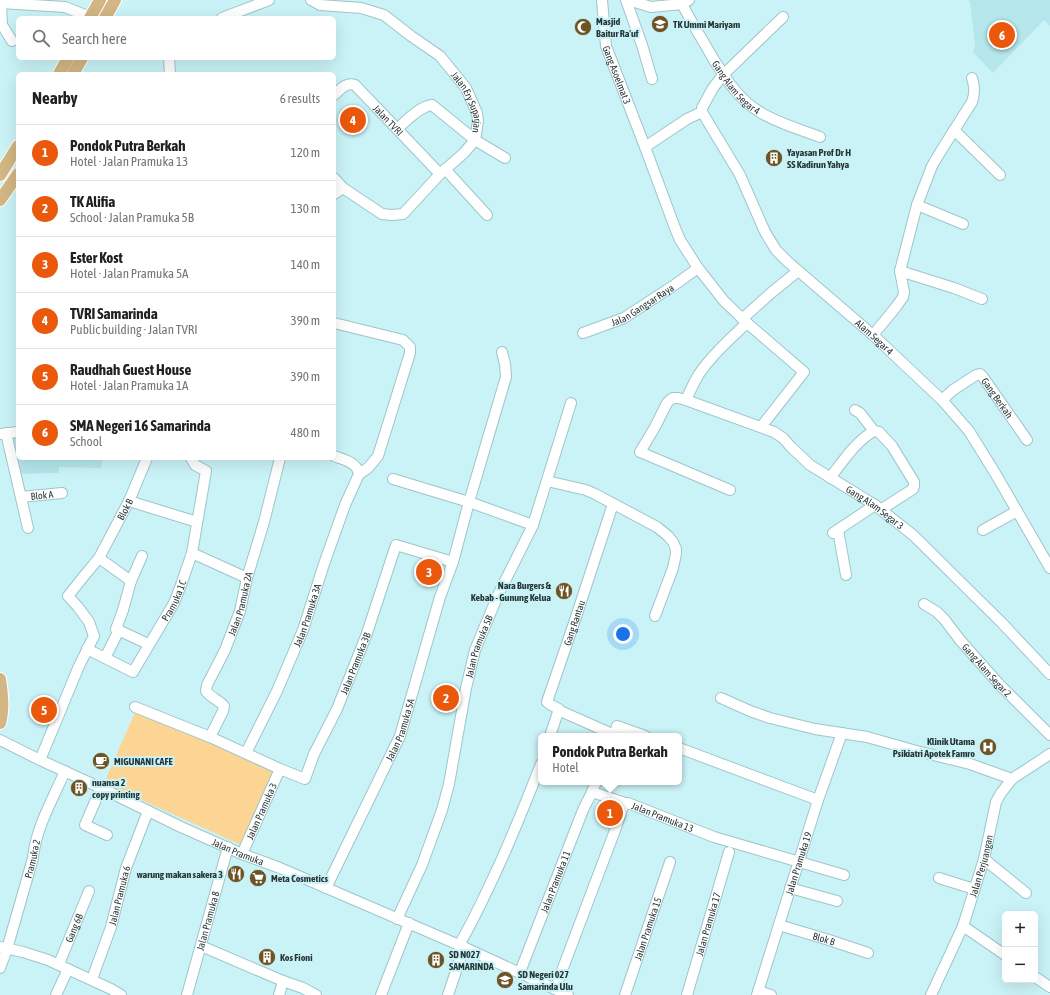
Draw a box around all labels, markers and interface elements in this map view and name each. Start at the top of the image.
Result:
school or university icon: TK Ummi Mariyam [650,14,670,34]
search box [16,16,336,60]
place label: Masjid Baitur Ra'uf [596,16,639,39]
mosque icon: Masjid Baitur Ra'uf [573,17,593,37]
place label: TK Ummi Mariyam [673,19,740,30]
pin: 6 [989,20,1015,50]
icon: search [30,27,52,49]
text: Search here [62,30,127,47]
street label: Gang Asoelmat 3 [601,44,633,106]
street label: Gang Alam Segar 4 [710,58,763,116]
street label: Jalan Ery Suparjan [449,69,484,134]
text: Nearby [32,88,78,108]
text: 6 results [280,91,320,106]
street label: Jalan TVRI [371,102,406,138]
pin: 4 [340,105,366,135]
text: Pondok Putra Berkah [70,137,186,154]
text: 1 [42,145,48,160]
text: 120 m [291,145,320,160]
place label: Yayasan Prof Dr H SS Kadirun Yahya [786,147,851,170]
building icon: Yayasan Prof Dr H SS Kadirun Yahya [764,148,784,168]
text: Hotel · Jalan Pramuka 13 [70,154,188,169]
text: TK Alifia [70,193,115,210]
text: 2 [42,201,48,216]
text: 130 m [291,201,320,216]
text: School · Jalan Pramuka 5B [70,210,194,225]
text: Ester Kost [70,249,123,266]
text: 3 [42,257,48,272]
text: 140 m [291,257,320,272]
text: Hotel · Jalan Pramuka 5A [70,266,188,281]
street label: Jalan Gangsar Raya [610,281,676,328]
text: TVRI Samarinda [70,305,158,322]
text: 4 [42,313,48,328]
text: 390 m [291,313,320,328]
street label: Alam Segar 4 [853,317,896,357]
text: Public building · Jalan TVRI [70,322,198,337]
text: Raudhah Guest House [70,361,191,378]
text: 5 [42,369,48,384]
text: 390 m [291,369,320,384]
street label: Gang Berkah [980,375,1015,420]
text: Hotel · Jalan Pramuka 1A [70,378,188,393]
text: SMA Negeri 16 Samarinda [70,417,211,434]
text: 6 [42,425,48,440]
text: 480 m [291,425,320,440]
text: School [70,434,102,449]
street label: Gang Alam Segar 3 [844,483,906,531]
street label: Blok A [30,488,54,502]
street label: Blok B [115,496,135,522]
pin: 3 [416,557,442,587]
street label: Jalan Pramuka 2A [226,570,254,637]
street label: Pramuka 1C [159,578,188,623]
place label: Nara Burgers & Kebab - Gunung Kelua [471,580,552,603]
restaurant icon: Nara Burgers & Kebab - Gunung Kelua [554,581,574,601]
street label: Jalan Pramuka 3A [291,582,323,648]
street label: Gang Rantau [561,599,587,647]
street label: Jalan Pramuka 5B [463,613,495,679]
your location [613,624,633,644]
street label: Jalan Pramuka 3B [338,631,372,696]
street label: Gang Alam Segar 2 [960,641,1014,699]
pin: 2 [433,683,459,713]
pin: 5 [31,695,57,725]
street label: Jalan Pramuka 5A [383,697,416,763]
popup [538,733,682,785]
place label: Klinik Utama Psikiatri Apotek Famro [893,736,975,759]
hospital icon: Klinik Utama Psikiatri Apotek Famro [978,737,998,757]
text: Pondok Putra Berkah [552,743,668,760]
cafe icon: MIGUNANI CAFE [91,751,111,771]
place label: MIGUNANI CAFE [114,756,173,767]
text: Hotel [552,760,579,775]
place label: nuansa 2 copy printing [92,777,140,800]
building icon: nuansa 2 copy printing [69,778,89,798]
street label: Jalan Pramuka 3 [244,781,279,841]
pin: 1 [597,798,623,828]
street label: Jalan Pramuka 13 [630,800,696,834]
street label: Jalan Pramuka 19 [783,830,813,896]
street label: Jalan Perjuangan [967,834,995,898]
street label: Jalan Pramuka [211,836,266,867]
street label: Pramuka 2 [22,838,42,879]
street label: Jalan Pramuka 11 [538,849,572,914]
street label: Jalan Pramuka 6 [106,864,132,926]
restaurant icon: warung makan sakera 3 [226,864,246,884]
supermarket icon: Meta Cosmetics [248,868,268,888]
place label: warung makan sakera 3 [137,869,223,880]
place label: Meta Cosmetics [271,873,328,884]
street label: Jalan Pramuka 8 [194,890,221,952]
street label: Jalan Pramuka 17 [693,891,722,957]
street label: Jalan Pramuka 15 [632,896,663,962]
map controls [1002,911,1038,983]
button: + [1002,911,1038,947]
street label: Gang 6B [63,912,85,944]
street label: Blok B [812,930,837,947]
building icon: Kos Fioni [257,947,277,967]
button: − [1002,947,1038,983]
place label: SD N027 SAMARINDA [449,949,494,972]
building icon: SD N027 SAMARINDA [426,950,446,970]
place label: Kos Fioni [280,952,312,963]
place label: SD Negeri 027 Samarinda Ulu [518,969,573,992]
school or university icon: SD Negeri 027 Samarinda Ulu [495,970,515,990]

